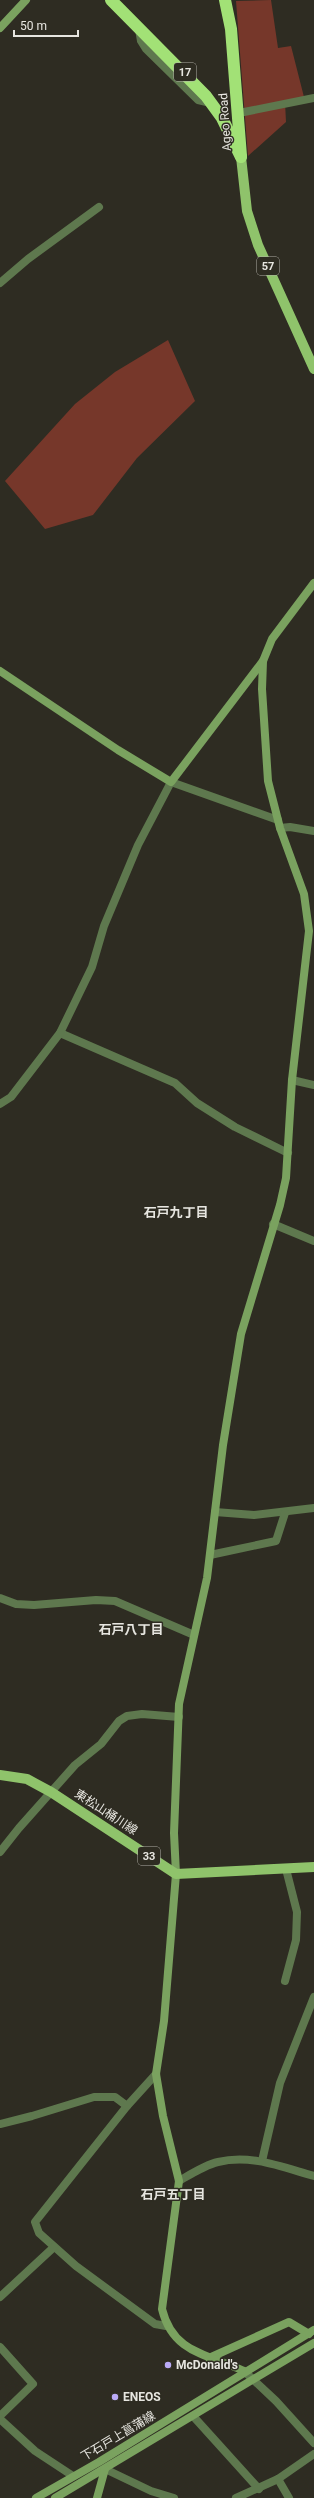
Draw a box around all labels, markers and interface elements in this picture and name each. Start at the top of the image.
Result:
scale bar [14,12,78,38]
text: 50 m [20,19,47,33]
road number: 17 [174,63,196,81]
street label: Ageo Road [216,92,234,152]
road number: 57 [257,257,279,275]
district label: 石戸九丁目 [143,1205,209,1220]
district label: 石戸八丁目 [98,1622,164,1637]
street label: 東松山桶川線 [72,1787,140,1837]
road number: 33 [138,1847,160,1865]
district label: 石戸五丁目 [140,2187,206,2202]
place label: McDonald's [176,2358,238,2372]
marker: McDonald's [163,2360,173,2370]
place label: ENEOS [123,2390,161,2404]
marker: ENEOS [110,2392,120,2402]
street label: 下石戸上菖蒲線 [78,2408,158,2464]

